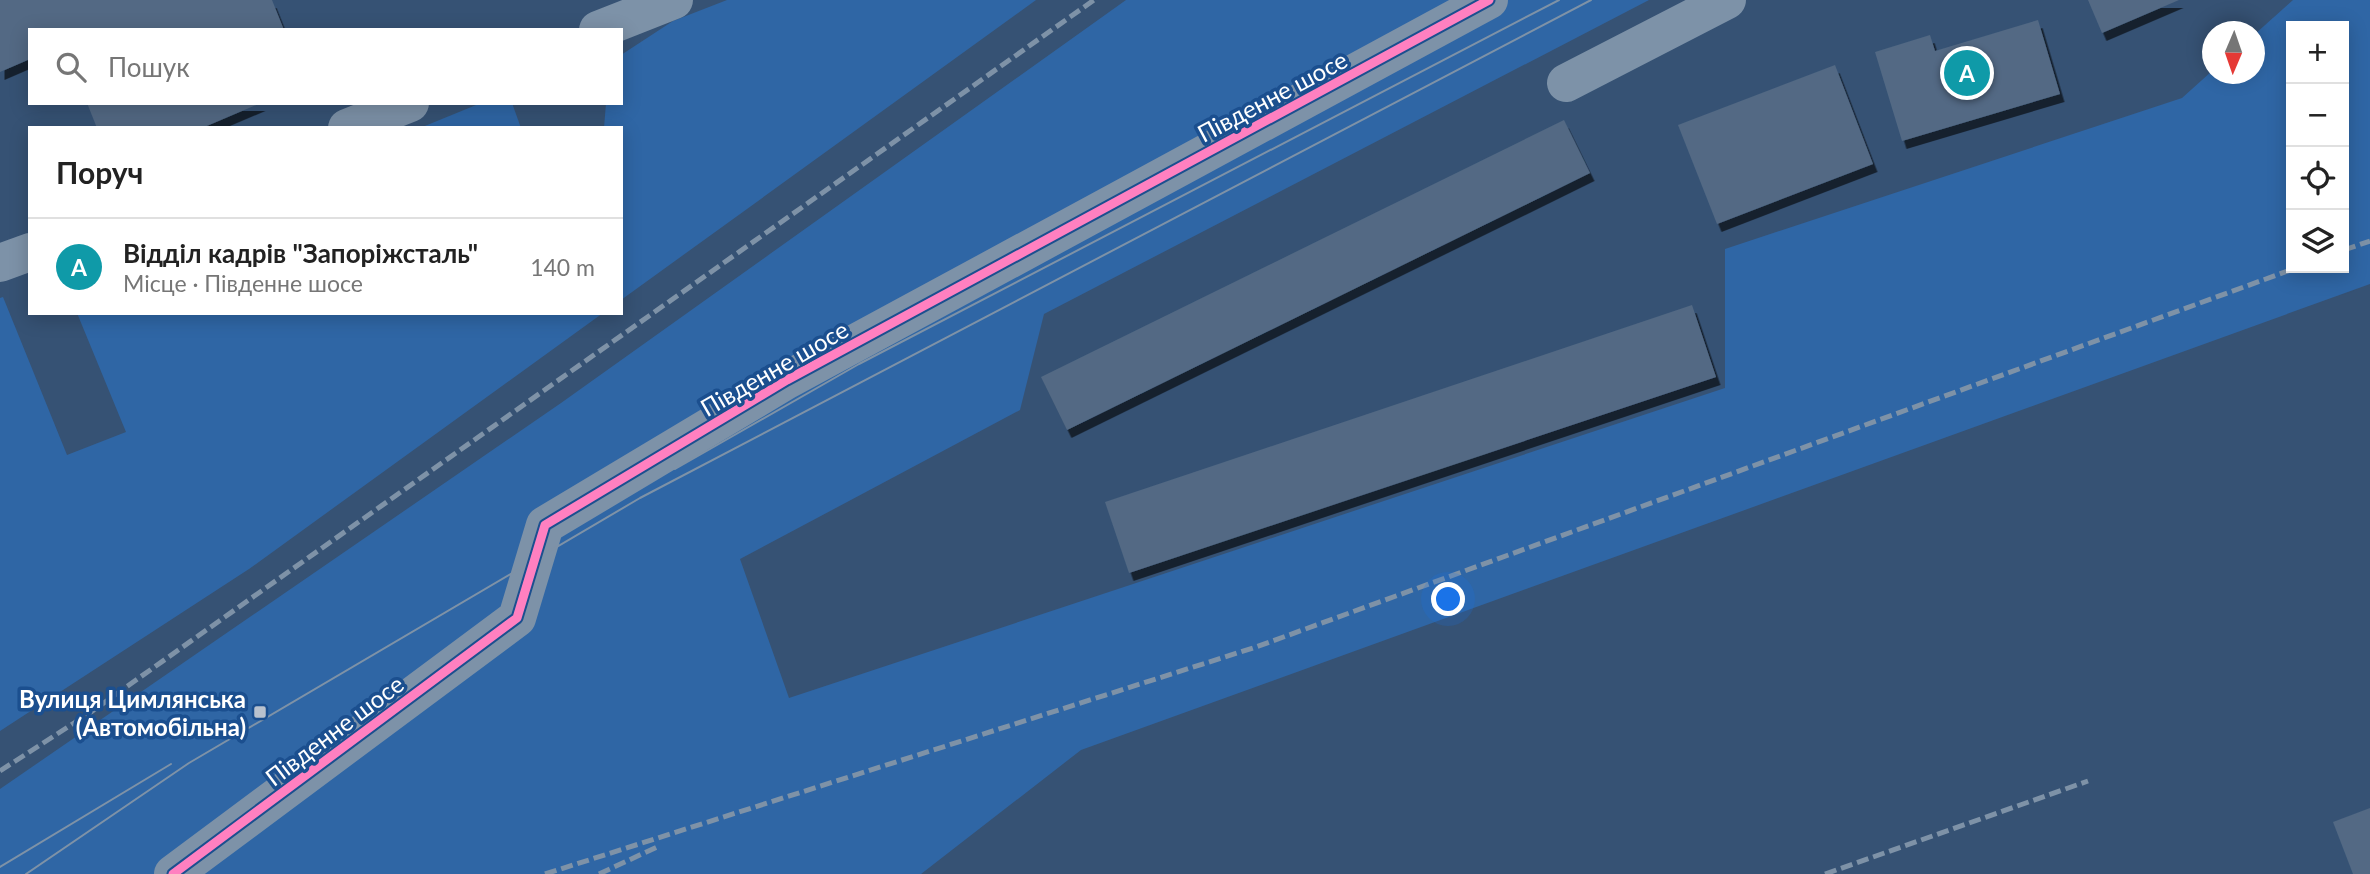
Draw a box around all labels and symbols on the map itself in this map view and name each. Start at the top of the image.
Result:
north arrow [2202,21,2265,84]
street label: Південне шосе [1192,44,1352,148]
pin: A [1944,47,1990,99]
street label: Південне шосе [695,314,853,422]
your location [1431,582,1465,616]
street label: Південне шосе [259,669,409,791]
place label: Вулиця Цимлянська (Автомобільна) [19,684,246,741]
marker: Вулиця Цимлянська (Автомобільна) [252,704,268,720]

